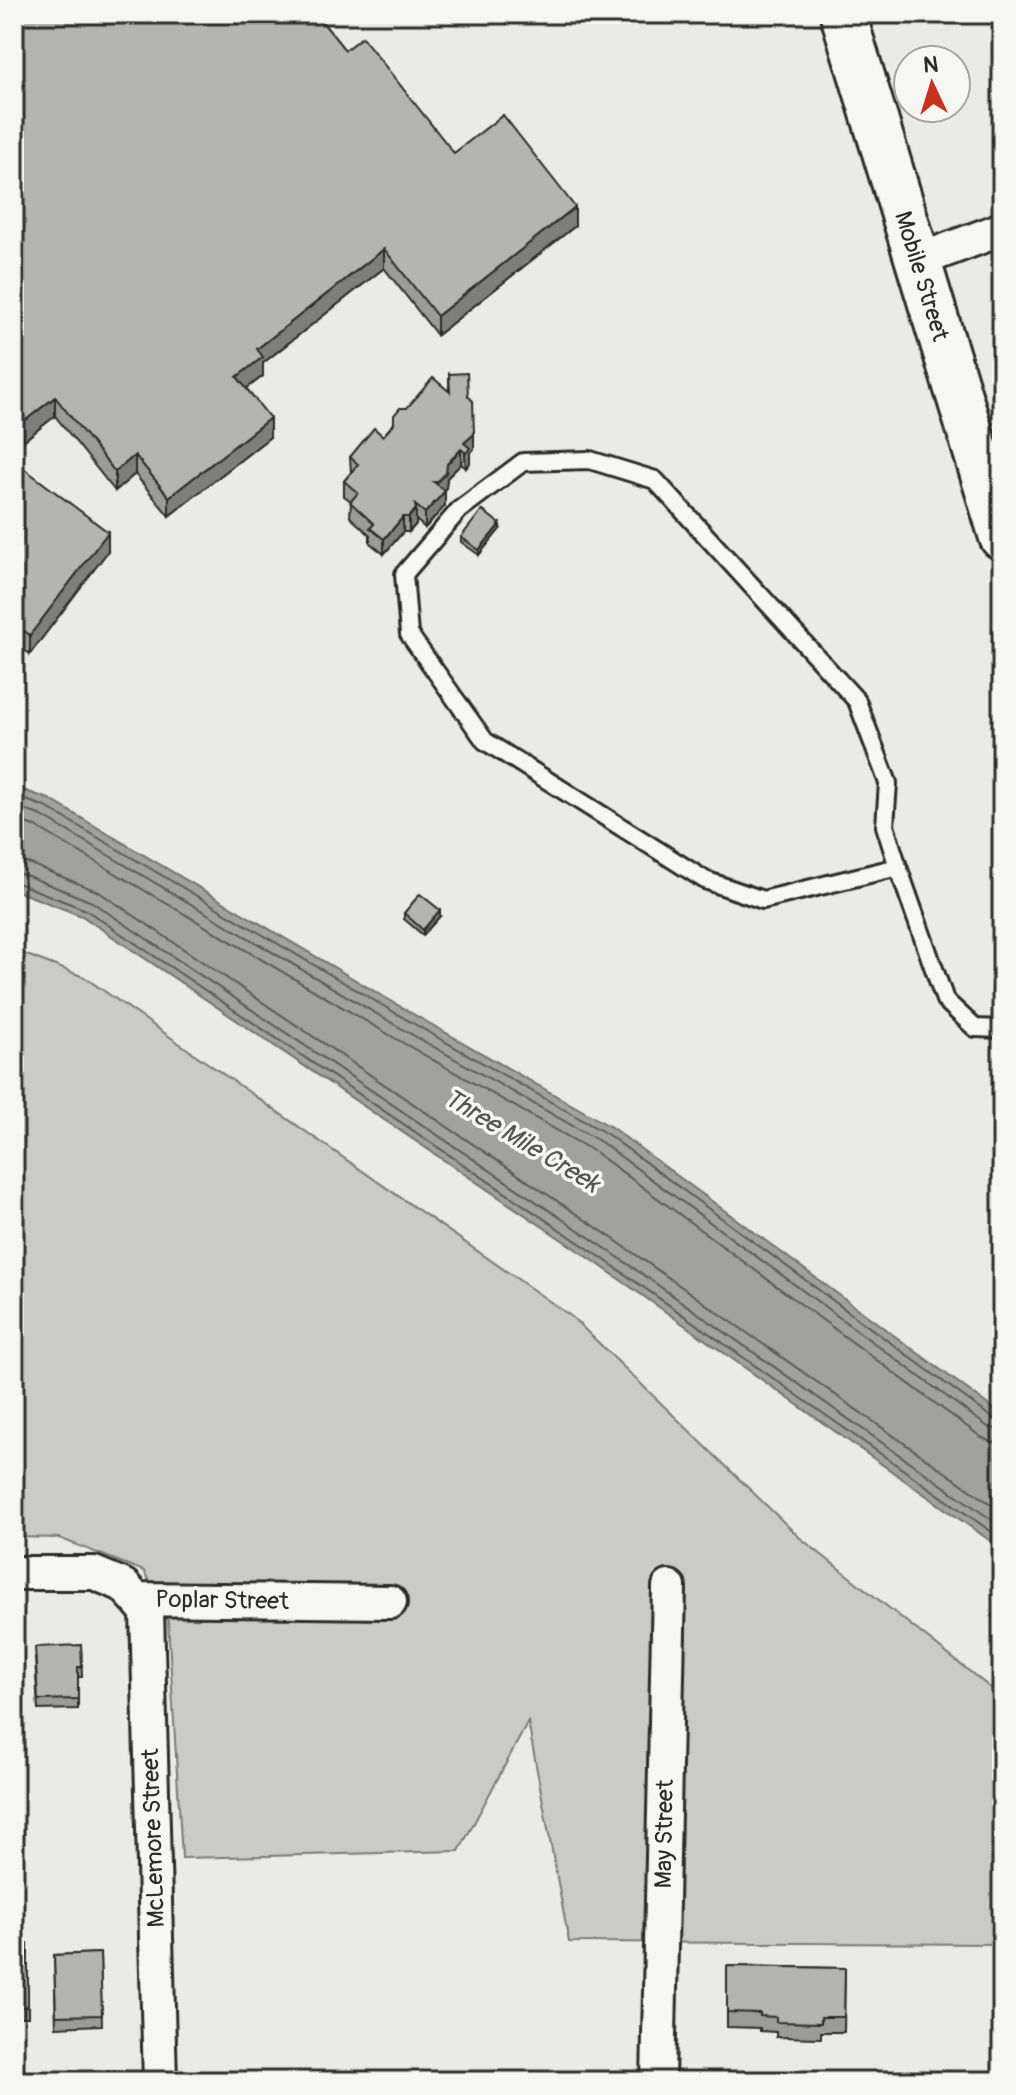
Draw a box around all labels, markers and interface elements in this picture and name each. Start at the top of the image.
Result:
north arrow [892,44,972,124]
text: N [922,51,939,80]
street label: Mobile Street [888,208,955,345]
water label: Three Mile Creek [438,1082,607,1201]
street label: Poplar Street [155,1585,289,1616]
street label: McLemore Street [136,1748,171,1928]
street label: May Street [649,1779,680,1889]

